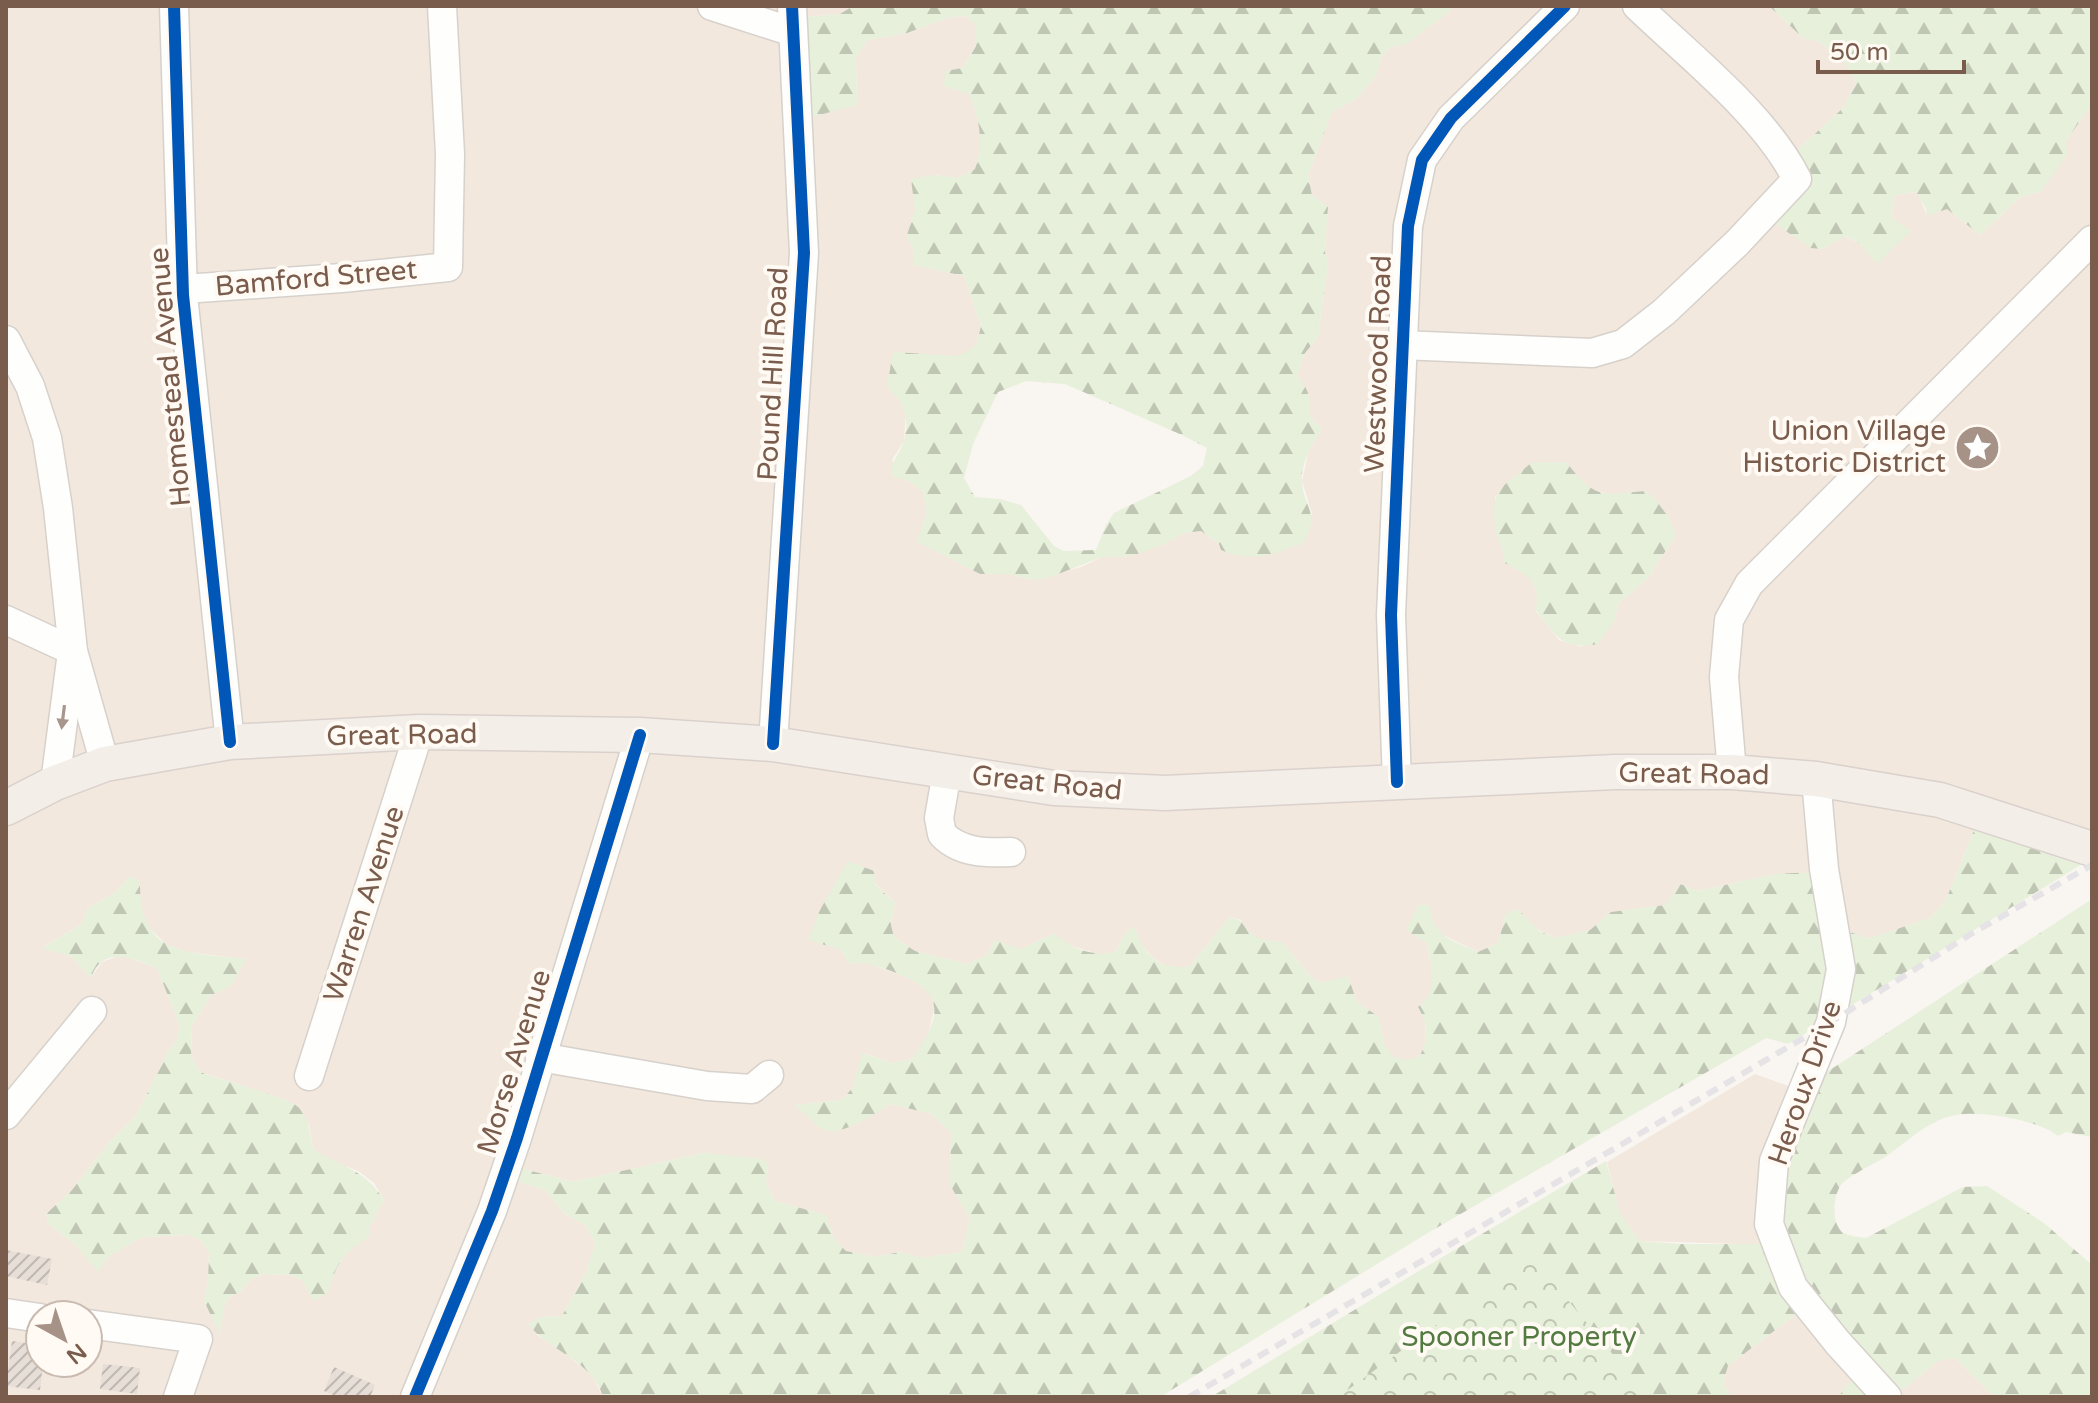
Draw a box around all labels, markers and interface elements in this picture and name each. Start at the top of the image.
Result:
scale bar [1818,24,1964,74]
text: 50 m [1830,38,1888,67]
street label: Homestead Avenue [142,246,198,508]
street label: Bamford Street [214,252,419,304]
street label: Westwood Road [1357,254,1399,474]
street label: Pound Hill Road [750,266,796,482]
place label: Union Village Historic District [1742,414,1946,480]
place icon: Union Village Historic District [1953,423,2001,471]
one-way arrow [56,705,69,730]
street label: Great Road [326,717,478,753]
street label: Great Road [1618,756,1770,792]
street label: Great Road [970,758,1124,808]
street label: Warren Avenue [316,802,412,1006]
street label: Morse Avenue [470,966,558,1158]
street label: Heroux Drive [1761,996,1849,1170]
north arrow [24,1299,104,1379]
park label: Spooner Property [1401,1320,1637,1354]
text: N [61,1338,91,1369]

